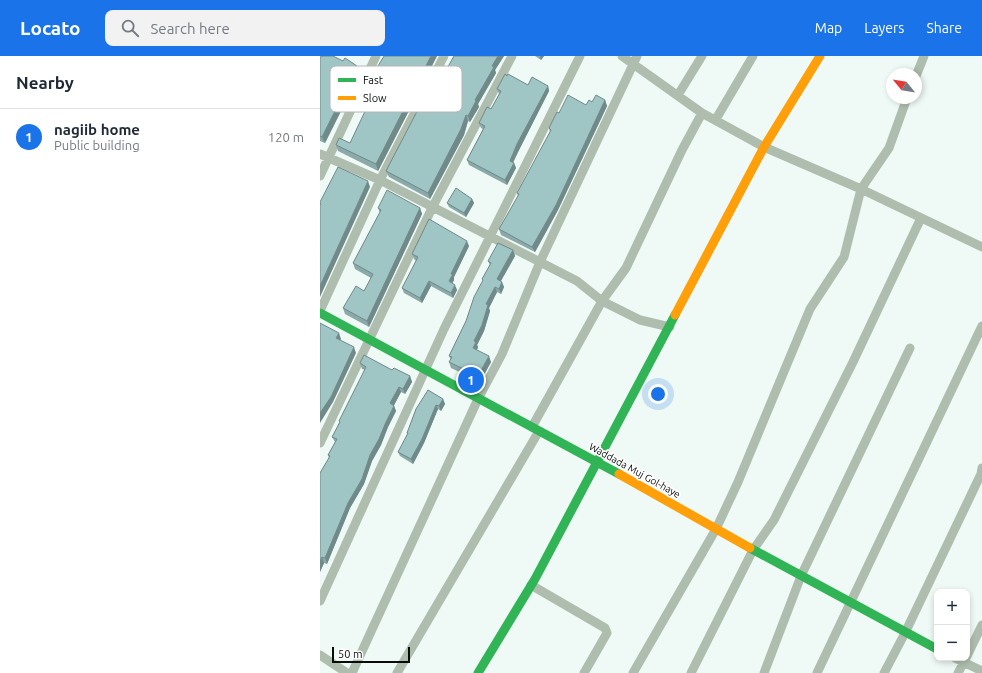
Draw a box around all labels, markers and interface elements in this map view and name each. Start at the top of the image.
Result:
search box [105,10,385,46]
text: Locato [20,17,81,39]
icon: search [119,17,141,39]
text: Search here [151,20,230,37]
text: Map [815,20,842,36]
text: Layers [864,20,904,36]
text: Share [926,20,962,36]
legend [330,66,462,112]
north arrow [886,68,922,104]
text: Nearby [16,73,74,92]
text: Fast [363,74,384,86]
text: Slow [363,92,387,104]
text: nagiib home [54,121,140,138]
text: 1 [25,130,33,144]
text: 120 m [268,130,304,144]
text: Public building [54,138,140,152]
pin: 1 [458,365,484,395]
your location [648,384,668,404]
street label: Waddada Muj Gol-haye [587,441,682,500]
map controls [934,589,970,661]
button: + [934,589,970,625]
button: − [934,625,970,661]
scale bar [332,645,410,664]
text: 50 m [338,648,362,660]

